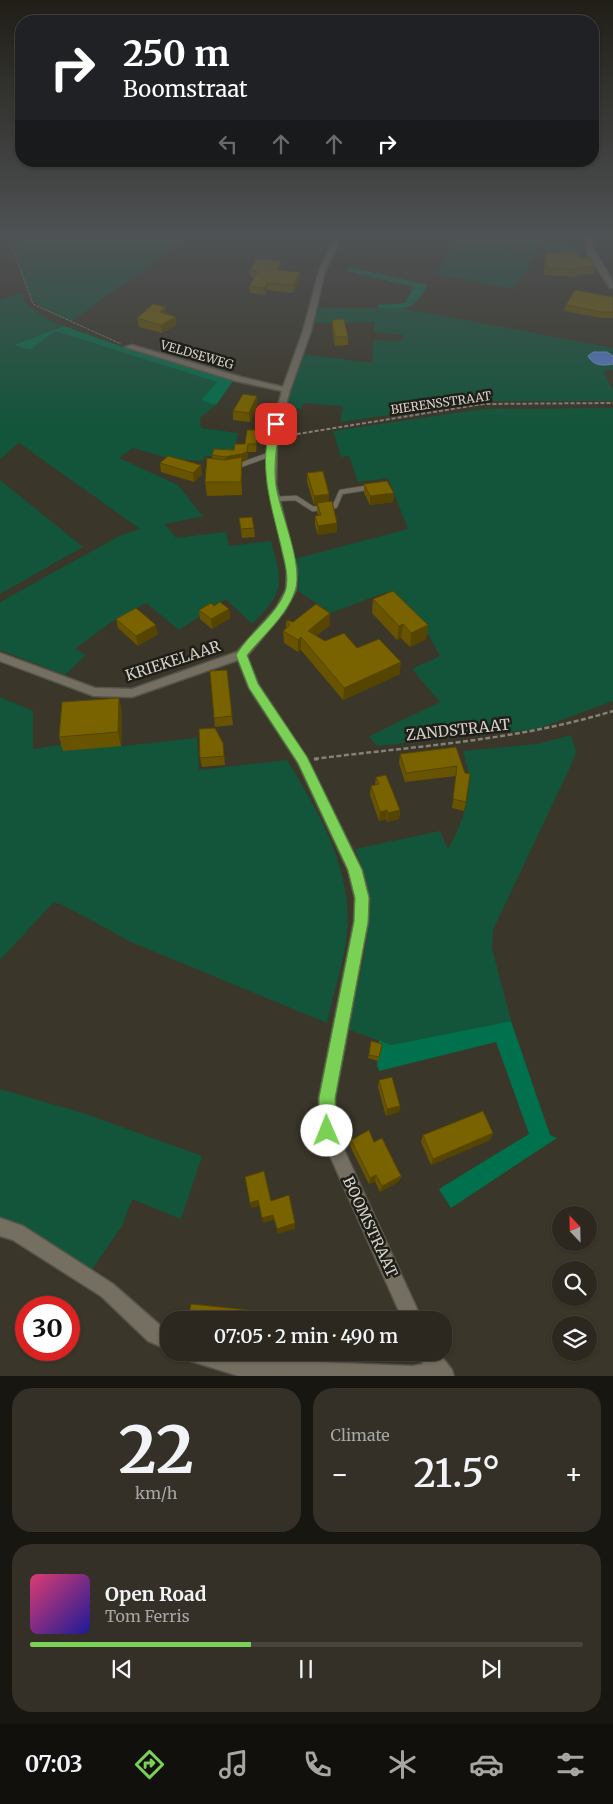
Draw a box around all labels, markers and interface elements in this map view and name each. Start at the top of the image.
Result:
text: 250 m [123,32,229,76]
icon: right [40,35,105,100]
text: Boomstraat [123,75,248,103]
icon: left [214,130,242,158]
icon: ahead [267,130,295,158]
icon: ahead [320,130,348,158]
icon: right [373,130,401,158]
street label: VELDSEWEG [158,337,236,372]
street label: BIERENSSTRAAT [390,388,493,417]
pin [255,403,297,445]
icon: arrive [262,410,290,438]
street label: KRIEKELAAR [123,636,223,685]
street label: ZANDSTRAAT [405,715,512,744]
position arrow [300,1104,352,1156]
street label: BOOMSTRAAT [339,1174,402,1281]
north arrow [552,1206,598,1251]
map controls [552,1206,597,1361]
button: search [552,1261,597,1306]
speed limit sign: 30 [15,1296,80,1361]
button: layers [552,1316,597,1361]
text: 07:05 · 2 min · 490 m [214,1324,398,1348]
text: 22 [118,1409,194,1491]
text: Climate [331,1425,390,1445]
text: 21.5° [414,1450,500,1497]
text: − [331,1456,349,1492]
text: + [564,1456,583,1492]
text: km/h [135,1483,177,1503]
text: Open Road [105,1582,207,1606]
text: Tom Ferris [105,1606,190,1626]
icon: previous [108,1655,136,1683]
icon: pause [292,1655,320,1683]
icon: next [477,1655,505,1683]
icon: directions [132,1747,167,1782]
icon: music [216,1747,251,1782]
icon: phone [300,1747,335,1782]
icon: climate [385,1747,420,1782]
icon: car [469,1747,504,1782]
icon: filters [553,1747,588,1782]
text: 07:03 [25,1750,83,1778]

